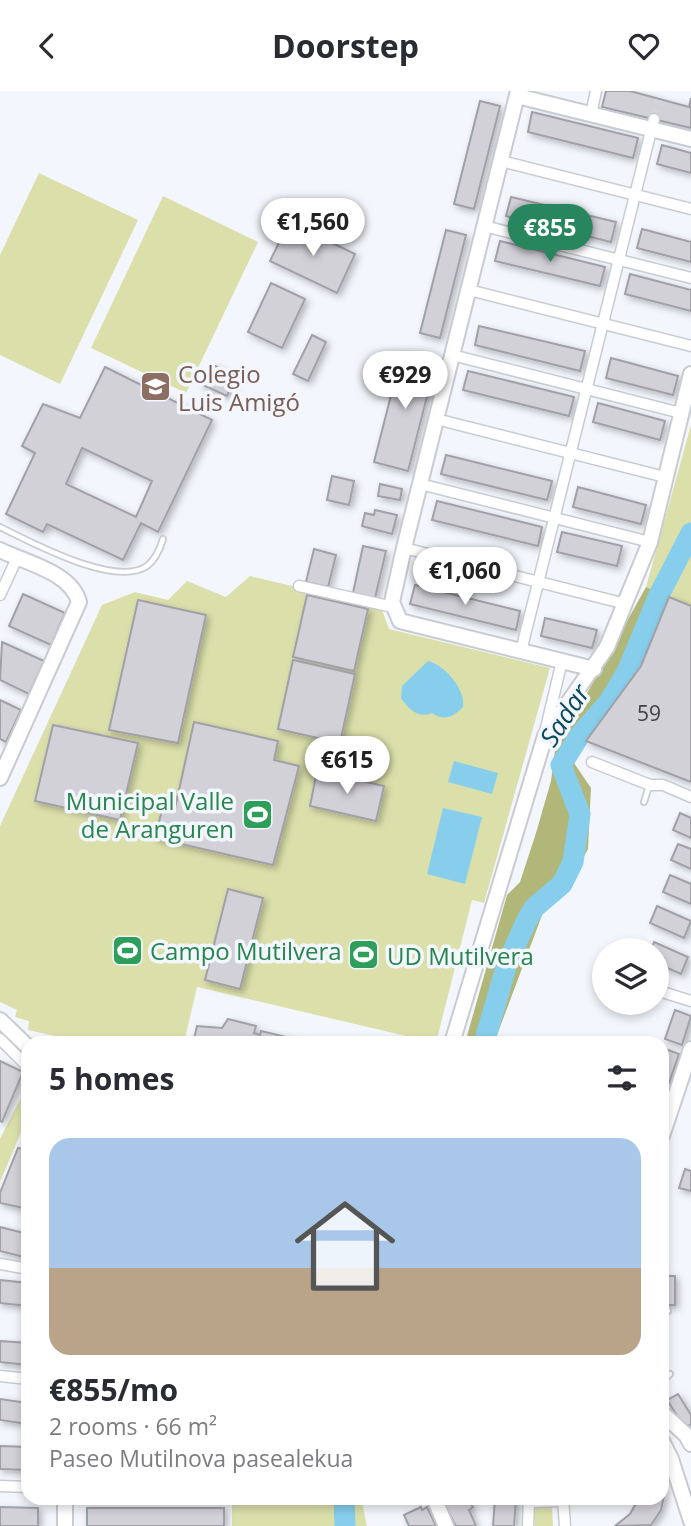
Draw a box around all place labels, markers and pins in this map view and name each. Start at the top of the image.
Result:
pin: €1,560 [256,199,370,258]
pin: €855 [509,205,591,264]
pin: €929 [364,351,446,411]
place label: Colegio Luis Amigó [178,357,300,418]
school or university icon: Colegio Luis Amigó [138,370,172,404]
pin: €1,060 [408,547,522,607]
pin: €615 [306,737,388,796]
place label: Municipal Valle de Aranguren [66,784,234,845]
sports icon: Municipal Valle de Aranguren [240,797,274,831]
sports icon: Campo Mutilvera [110,933,144,967]
place label: Campo Mutilvera [150,934,342,967]
sports icon: UD Mutilvera [347,938,381,972]
place label: UD Mutilvera [387,939,534,972]

